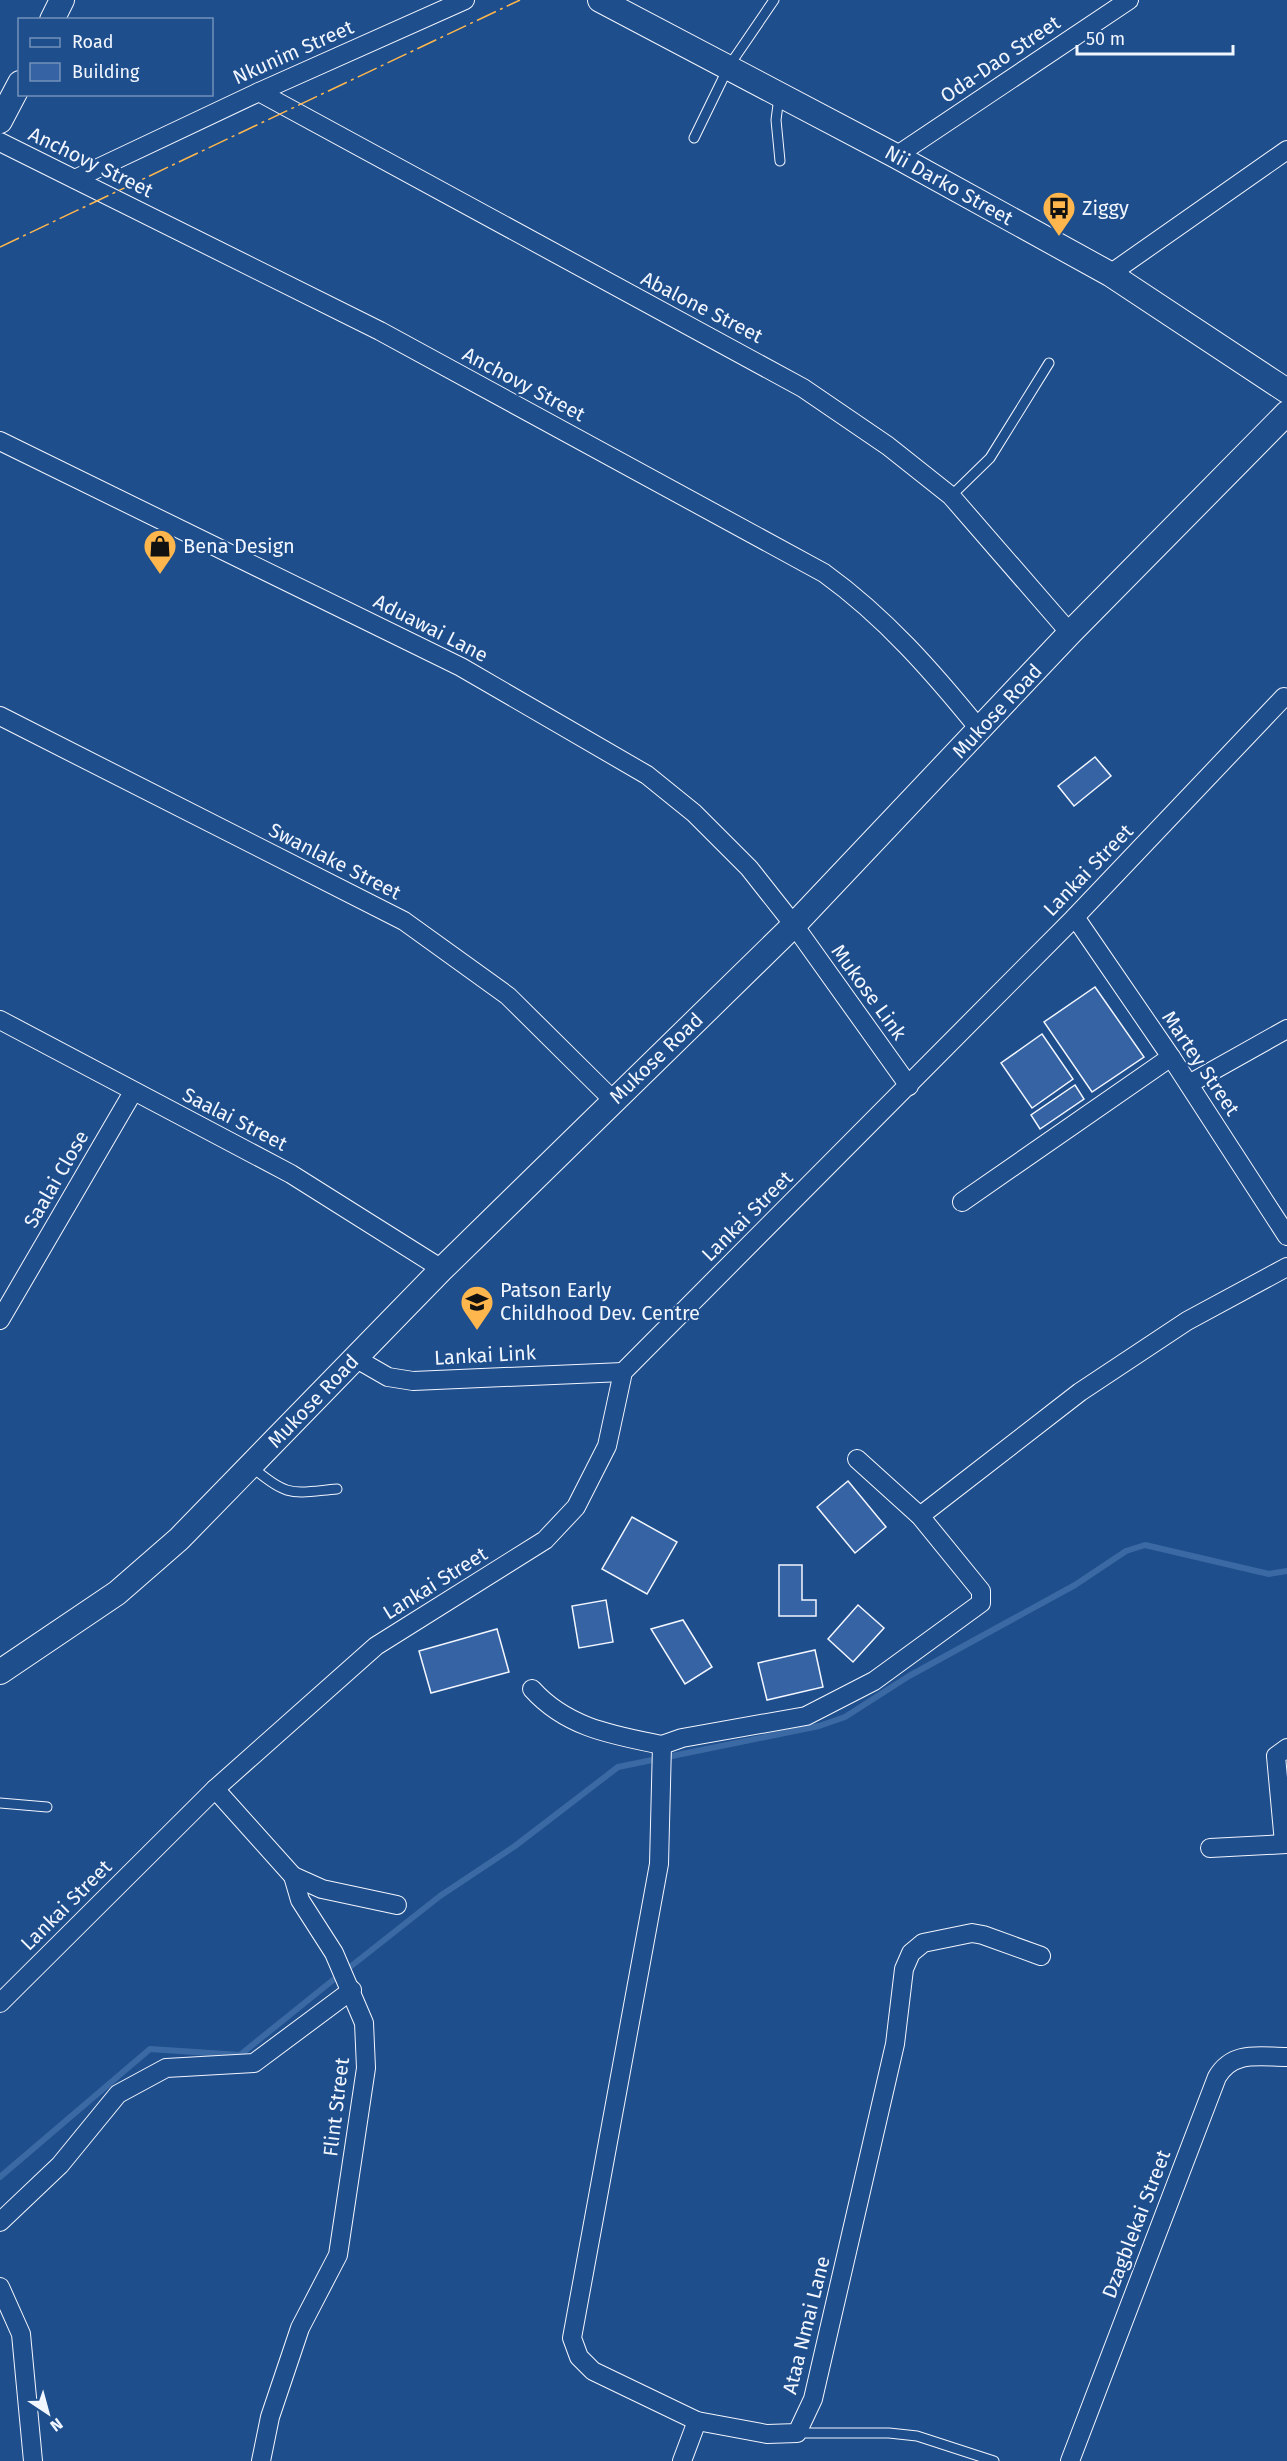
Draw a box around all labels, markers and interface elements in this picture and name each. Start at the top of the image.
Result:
street label: Oda-Dao Street [936,10,1065,108]
street label: Nkunim Street [229,14,358,89]
legend [18,18,213,96]
scale bar [1077,18,1233,56]
text: 50 m [1086,28,1125,50]
text: Road [72,31,114,53]
text: Building [72,61,140,83]
street label: Anchovy Street [25,122,158,203]
street label: Nii Darko Street [881,140,1018,230]
bus stop icon: Ziggy [1041,190,1077,237]
place label: Ziggy [1082,196,1129,220]
street label: Abalone Street [637,266,768,348]
street label: Anchovy Street [459,342,590,427]
shop icon: Bena Design [142,528,178,575]
place label: Bena Design [183,534,295,558]
street label: Aduawai Lane [370,589,492,667]
street label: Mukose Road [947,659,1047,763]
street label: Swanlake Street [265,817,406,905]
street label: Lankai Street [1038,819,1138,921]
street label: Mukose Link [826,940,912,1045]
street label: Martey Street [1157,1006,1245,1121]
street label: Mukose Road [604,1007,708,1109]
street label: Saalai Street [179,1082,292,1156]
street label: Saalai Close [18,1126,94,1232]
street label: Lankai Street [697,1165,798,1266]
place label: Patson Early Childhood Dev. Centre [500,1278,700,1325]
school or university icon: Patson Early Childhood Dev. Centre [459,1284,495,1331]
street label: Lankai Link [434,1340,537,1370]
street label: Mukose Road [262,1349,364,1453]
street label: Lankai Street [378,1541,492,1625]
street label: Lankai Street [16,1854,117,1955]
street label: Flint Street [318,2055,354,2158]
street label: Dzagblekai Street [1097,2146,1176,2301]
street label: Ataa Nmai Lane [777,2254,835,2396]
north arrow [18,2383,78,2443]
text: N [47,2414,66,2436]

